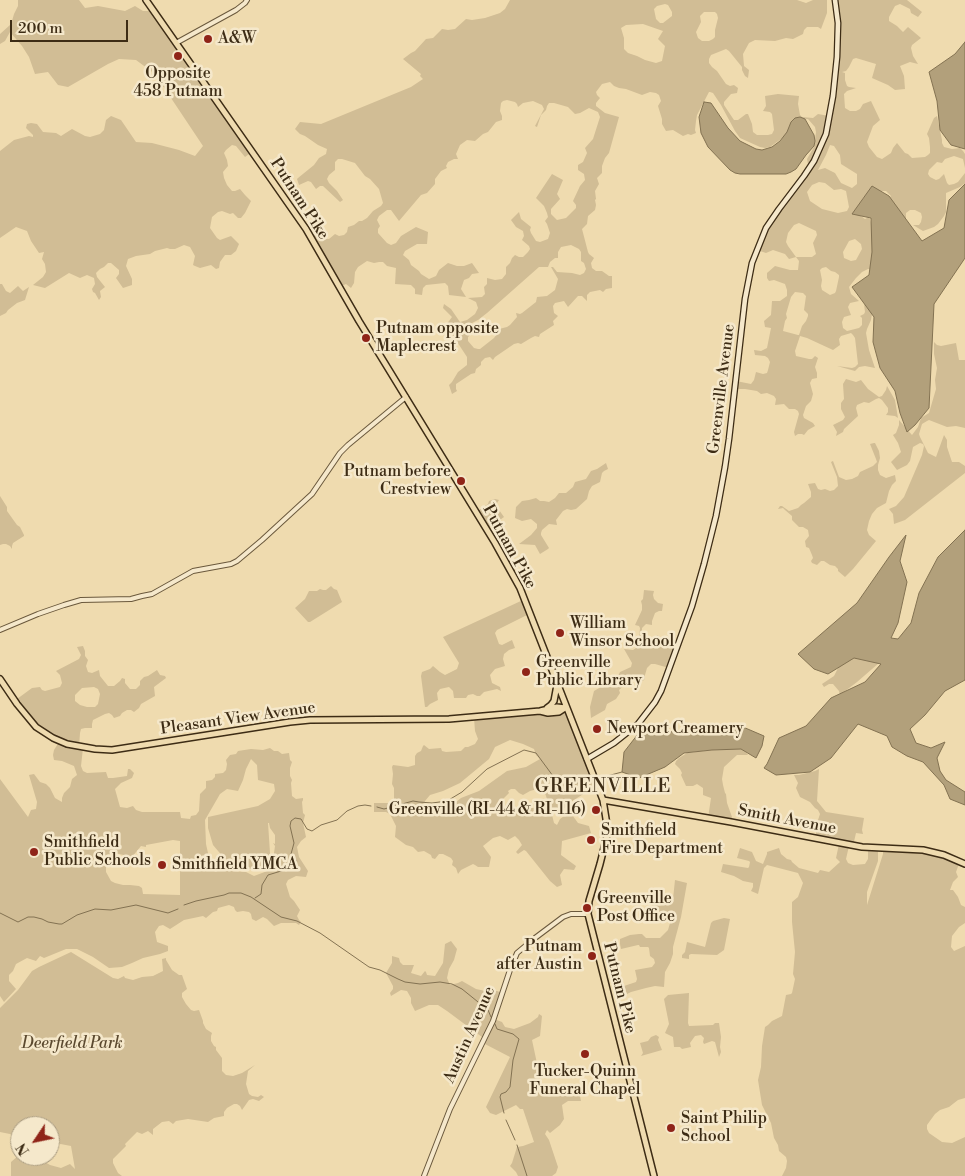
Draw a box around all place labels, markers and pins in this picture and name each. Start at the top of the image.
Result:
place label: A&W [218,29,256,49]
marker: A&W [202,33,214,45]
marker: Opposite 458 Putnam [172,50,184,62]
place label: Opposite 458 Putnam [134,64,222,102]
place label: Putnam opposite Maplecrest [376,319,499,357]
marker: Putnam opposite Maplecrest [360,332,372,344]
place label: Putnam before Crestview [344,462,451,500]
marker: Putnam before Crestview [455,475,467,487]
place label: William Winsor School [570,614,674,652]
marker: William Winsor School [554,627,566,639]
place label: Greenville Public Library [536,653,642,691]
marker: Greenville Public Library [520,666,532,678]
place label: Newport Creamery [607,719,744,739]
marker: Newport Creamery [591,723,603,735]
place label: Greenville (RI-44 & RI-116) [389,800,586,820]
marker: Greenville (RI-44 & RI-116) [590,804,602,816]
place label: Smithfield Fire Department [601,821,723,859]
place label: Smithfield Public Schools [44,833,151,871]
marker: Smithfield Fire Department [585,834,597,846]
marker: Smithfield Public Schools [28,846,40,858]
place label: Smithfield YMCA [172,855,298,875]
marker: Smithfield YMCA [156,859,168,871]
place label: Greenville Post Office [597,889,675,927]
marker: Greenville Post Office [581,902,593,914]
place label: Putnam after Austin [496,937,582,975]
marker: Putnam after Austin [586,950,598,962]
marker: Tucker-Quinn Funeral Chapel [579,1048,591,1060]
place label: Tucker-Quinn Funeral Chapel [530,1062,640,1100]
place label: Saint Philip School [681,1109,767,1147]
marker: Saint Philip School [665,1122,677,1134]

